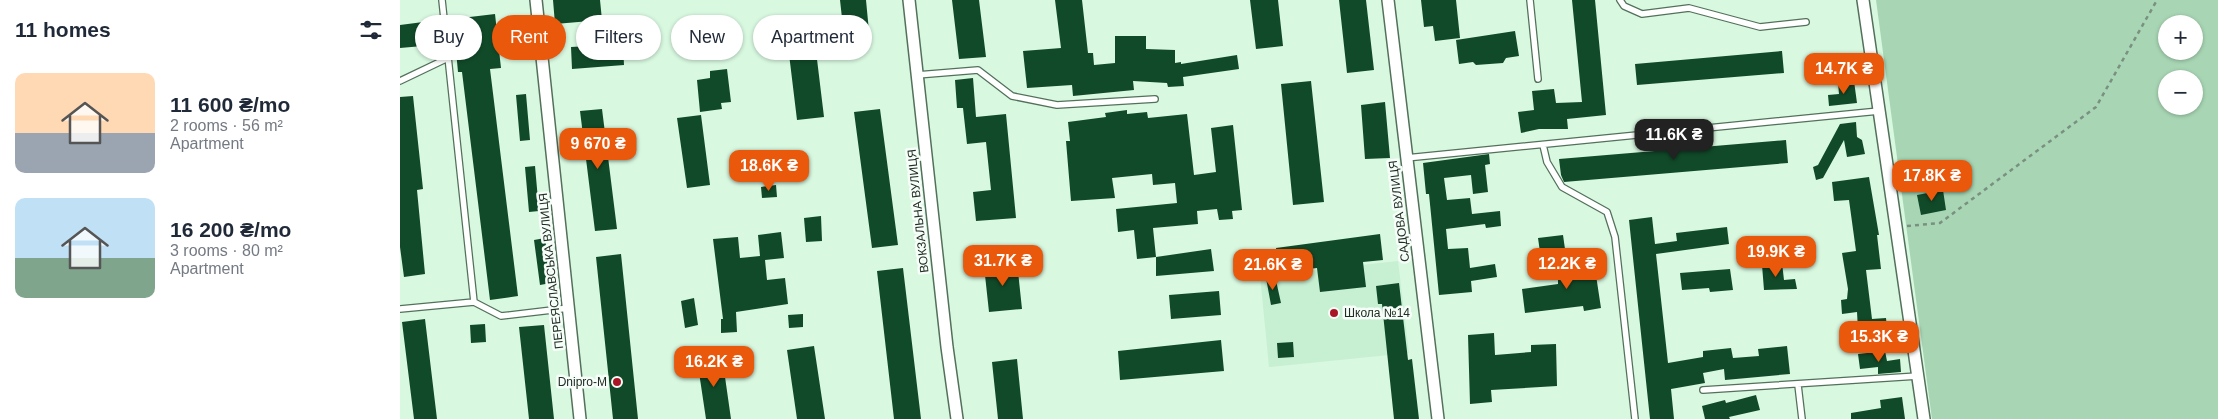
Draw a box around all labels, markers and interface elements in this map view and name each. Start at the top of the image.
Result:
chip: Buy [415,15,482,60]
chip: Rent [492,15,566,60]
chip: Filters [576,15,661,60]
chip: New [671,15,743,60]
chip: Apartment [753,15,872,60]
map controls [2158,15,2203,115]
button: + [2158,15,2203,60]
icon: filters [357,16,385,44]
text: 11 homes [15,18,111,41]
pin: 14.7K ₴ [1798,52,1890,95]
text: 14.7K ₴ [1815,60,1873,77]
button: − [2158,70,2203,115]
icon: home [55,93,115,153]
text: 11 600 ₴/mo [170,93,290,116]
text: 2 rooms · 56 m² [170,117,283,134]
pin: 11.6K ₴ [1628,119,1720,161]
text: 11.6K ₴ [1646,126,1702,143]
pin: 9 670 ₴ [552,128,644,170]
text: Apartment [170,135,244,152]
text: 9 670 ₴ [570,135,626,152]
street label: ВОКЗАЛЬНА ВУЛИЦЯ [905,149,931,273]
pin: 18.6K ₴ [723,150,815,192]
text: 18.6K ₴ [740,157,798,174]
street label: САДОВА ВУЛИЦЯ [1386,159,1412,263]
pin: 17.8K ₴ [1886,160,1978,202]
text: 17.8K ₴ [1903,167,1961,184]
street label: ПЕРЕЯСЛАВСЬКА ВУЛИЦЯ [536,192,566,350]
icon: home [55,218,115,278]
text: 16 200 ₴/mo [170,218,291,241]
pin: 19.9K ₴ [1730,236,1822,278]
text: 3 rooms · 80 m² [170,242,283,259]
text: 19.9K ₴ [1747,243,1805,260]
pin: 31.7K ₴ [957,244,1049,287]
pin: 21.6K ₴ [1227,248,1319,291]
pin: 12.2K ₴ [1521,248,1613,290]
text: 31.7K ₴ [974,252,1032,269]
text: 12.2K ₴ [1538,255,1596,272]
text: 21.6K ₴ [1244,256,1302,273]
text: Apartment [170,260,244,277]
place label: Школа №14 [1344,306,1410,320]
marker: Школа №14 [1328,307,1340,319]
pin: 15.3K ₴ [1833,320,1925,363]
text: 15.3K ₴ [1850,328,1908,345]
pin: 16.2K ₴ [668,346,760,388]
text: 16.2K ₴ [685,353,743,370]
place label: Dnipro-M [558,375,607,389]
marker: Dnipro-M [611,376,623,388]

